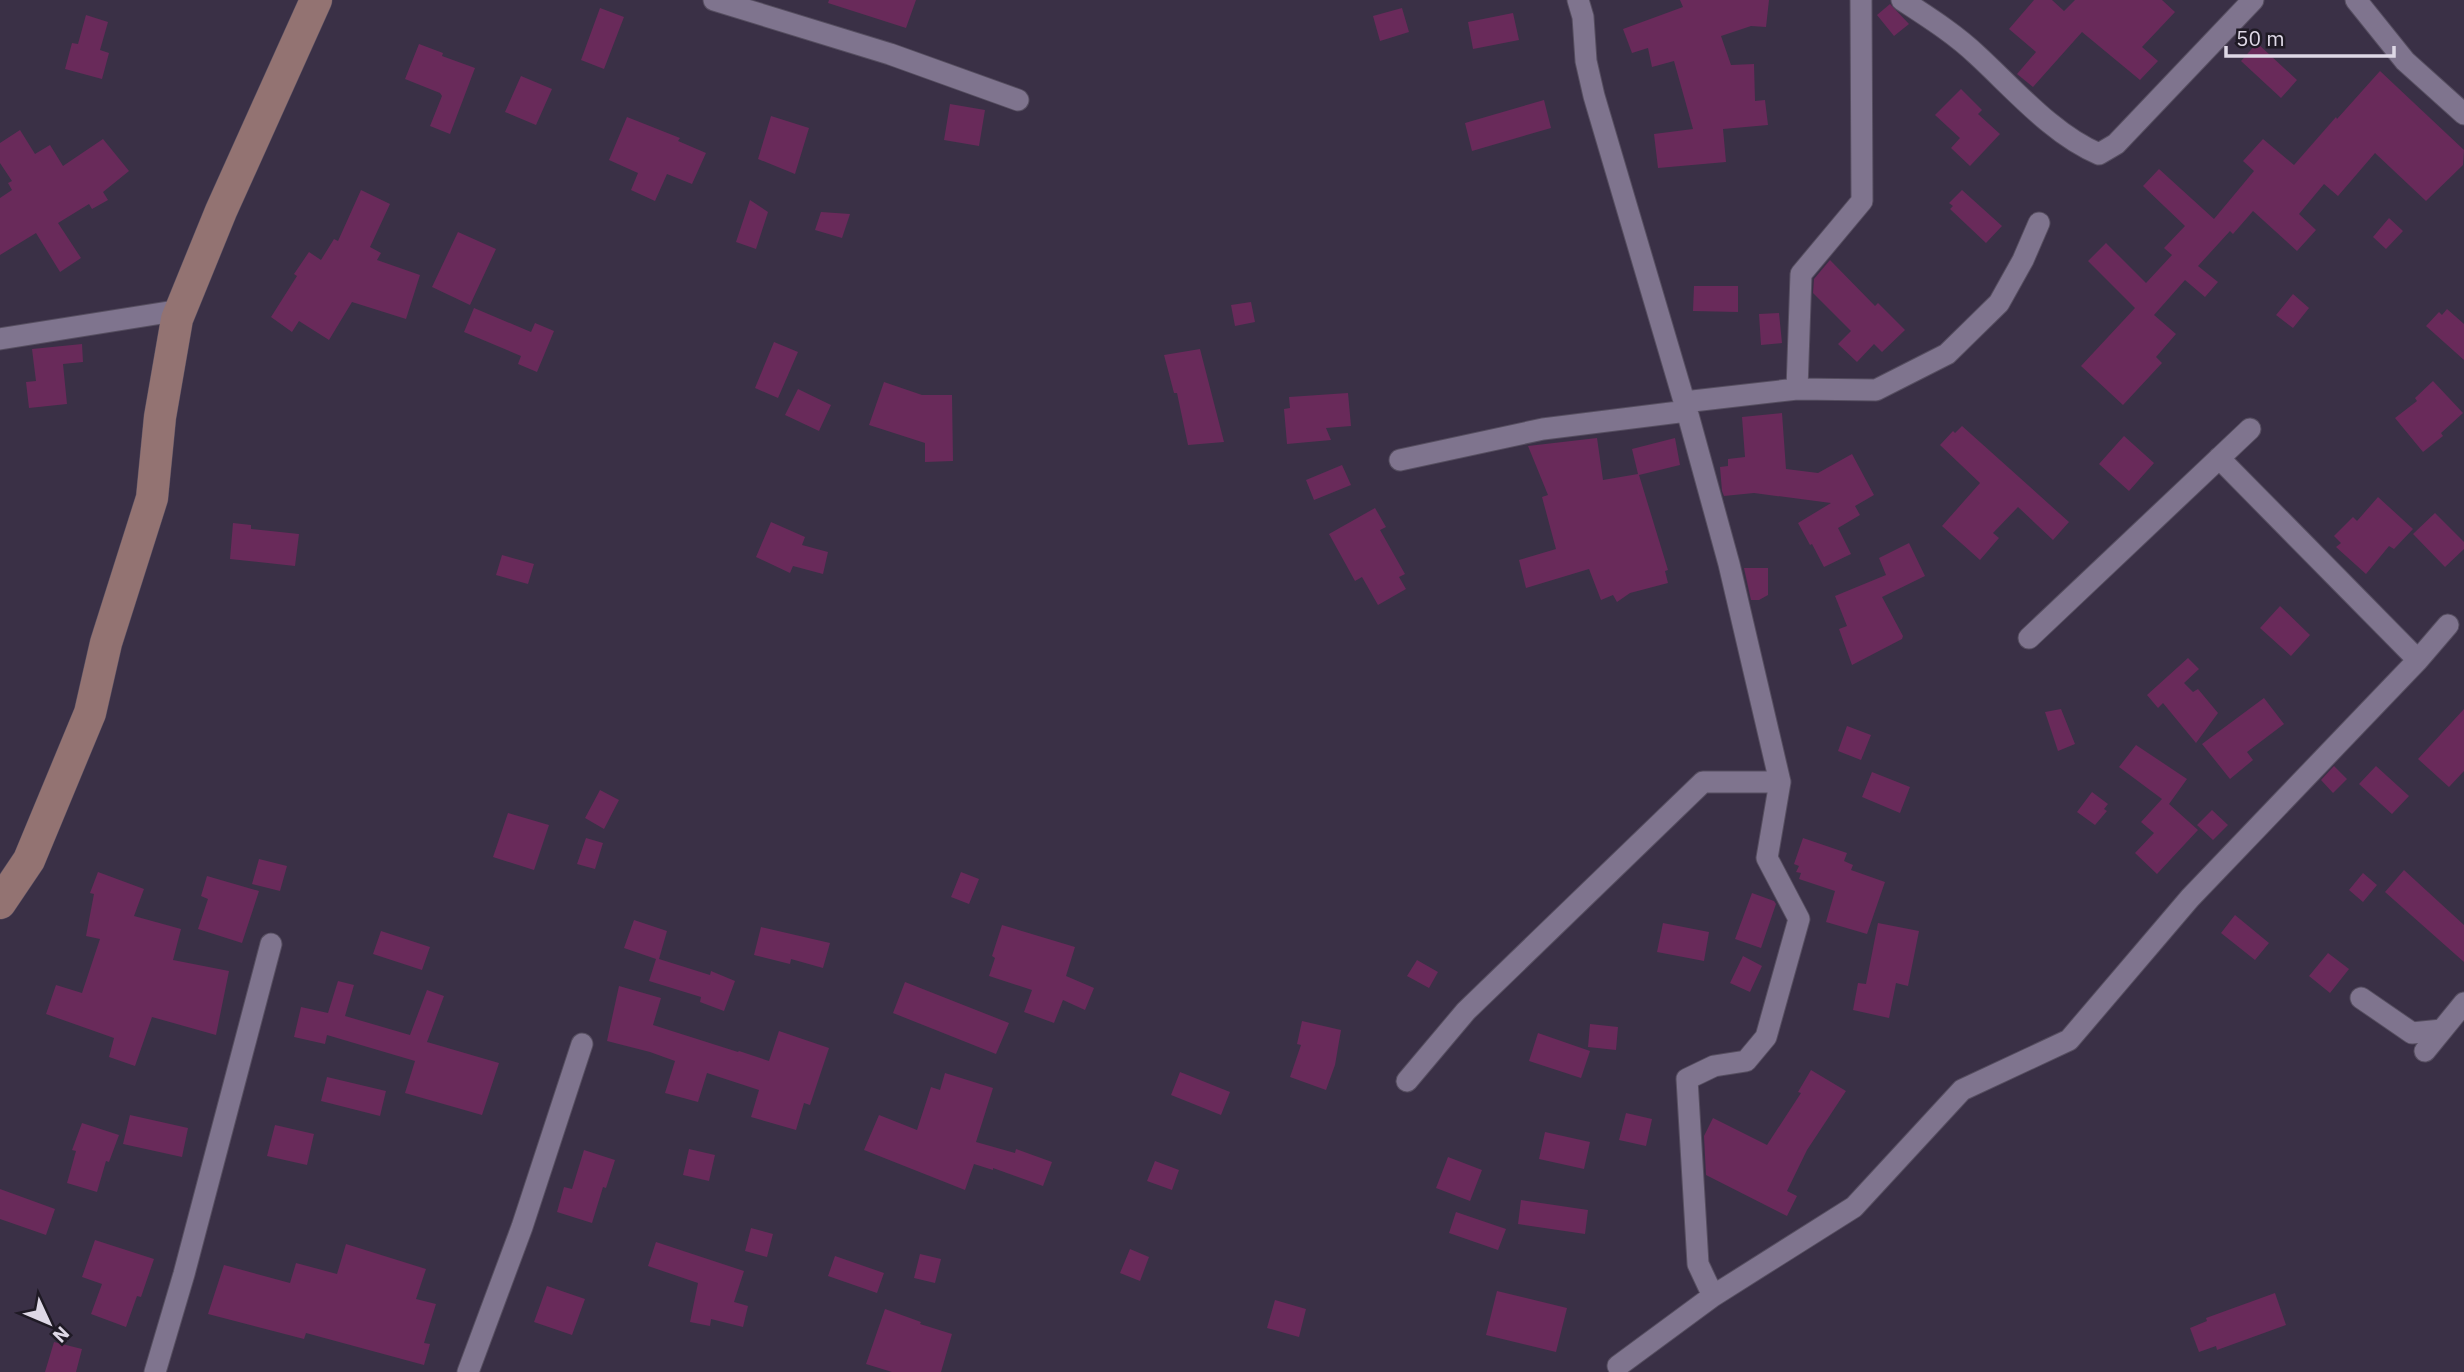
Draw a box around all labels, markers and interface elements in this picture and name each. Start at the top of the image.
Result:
scale bar [2226,14,2394,58]
text: 50 m [2236,24,2285,52]
north arrow [14,1288,84,1358]
text: N [48,1322,75,1348]

